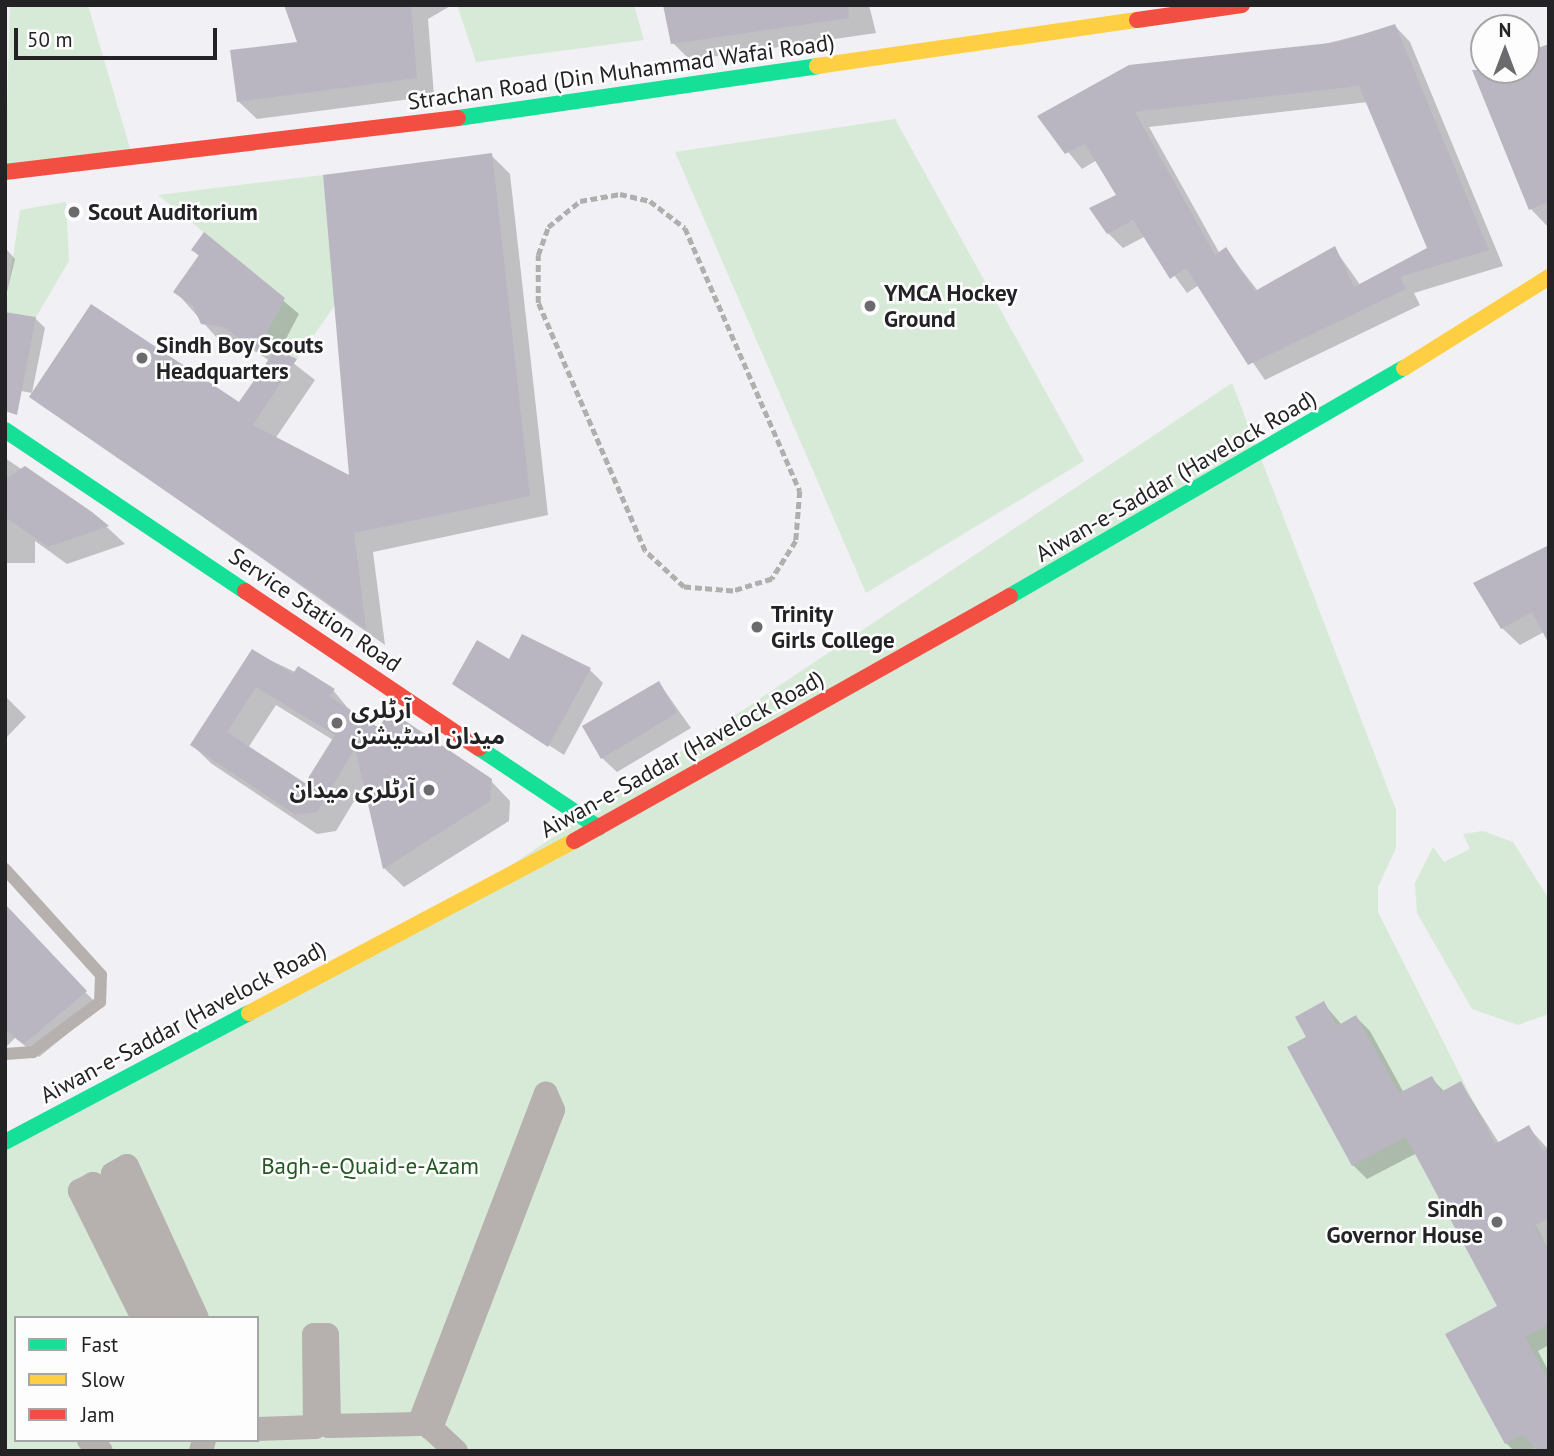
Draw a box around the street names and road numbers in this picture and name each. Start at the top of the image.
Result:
street label: Strachan Road (Din Muhammad Wafai Road) [406,28,836,116]
street label: Aiwan-e-Saddar (Havelock Road) [1031,384,1321,568]
street label: Service Station Road [224,542,406,678]
street label: Aiwan-e-Saddar (Havelock Road) [535,664,829,844]
street label: Aiwan-e-Saddar (Havelock Road) [35,935,331,1109]

